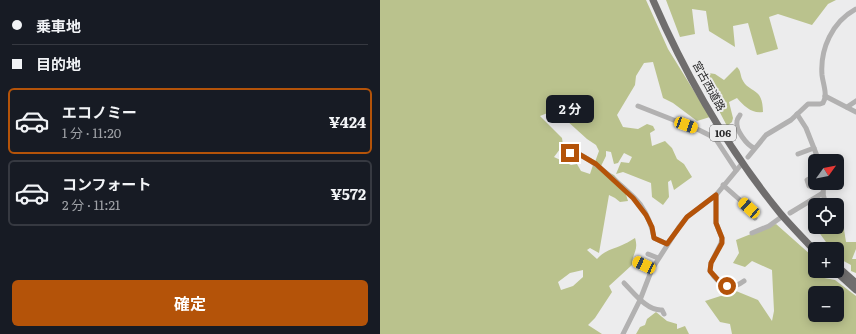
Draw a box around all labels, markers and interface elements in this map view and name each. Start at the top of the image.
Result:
text: 乗車地 [36,14,81,37]
text: 目的地 [36,52,81,75]
street label: 宮古西道路 [690,58,730,113]
callout: 2 分 [546,95,594,123]
text: 2 分 [559,99,581,118]
text: エコノミー [62,100,137,123]
icon: car [14,103,50,139]
text: ¥424 [329,110,366,133]
car [673,115,699,135]
text: 1 分 · 11:20 [62,123,121,142]
road number: 106 [710,125,736,141]
route end [561,144,579,162]
north arrow [808,154,844,190]
map controls [808,154,844,322]
text: コンフォート [62,172,152,195]
icon: car [14,175,50,211]
text: ¥572 [331,182,366,205]
text: 2 分 · 11:21 [62,195,120,214]
car [736,196,762,220]
button: locate [808,198,844,234]
button: + [808,242,844,278]
car [631,254,657,276]
route start [718,277,736,295]
button: 確定 [12,280,368,326]
button: − [808,286,844,322]

